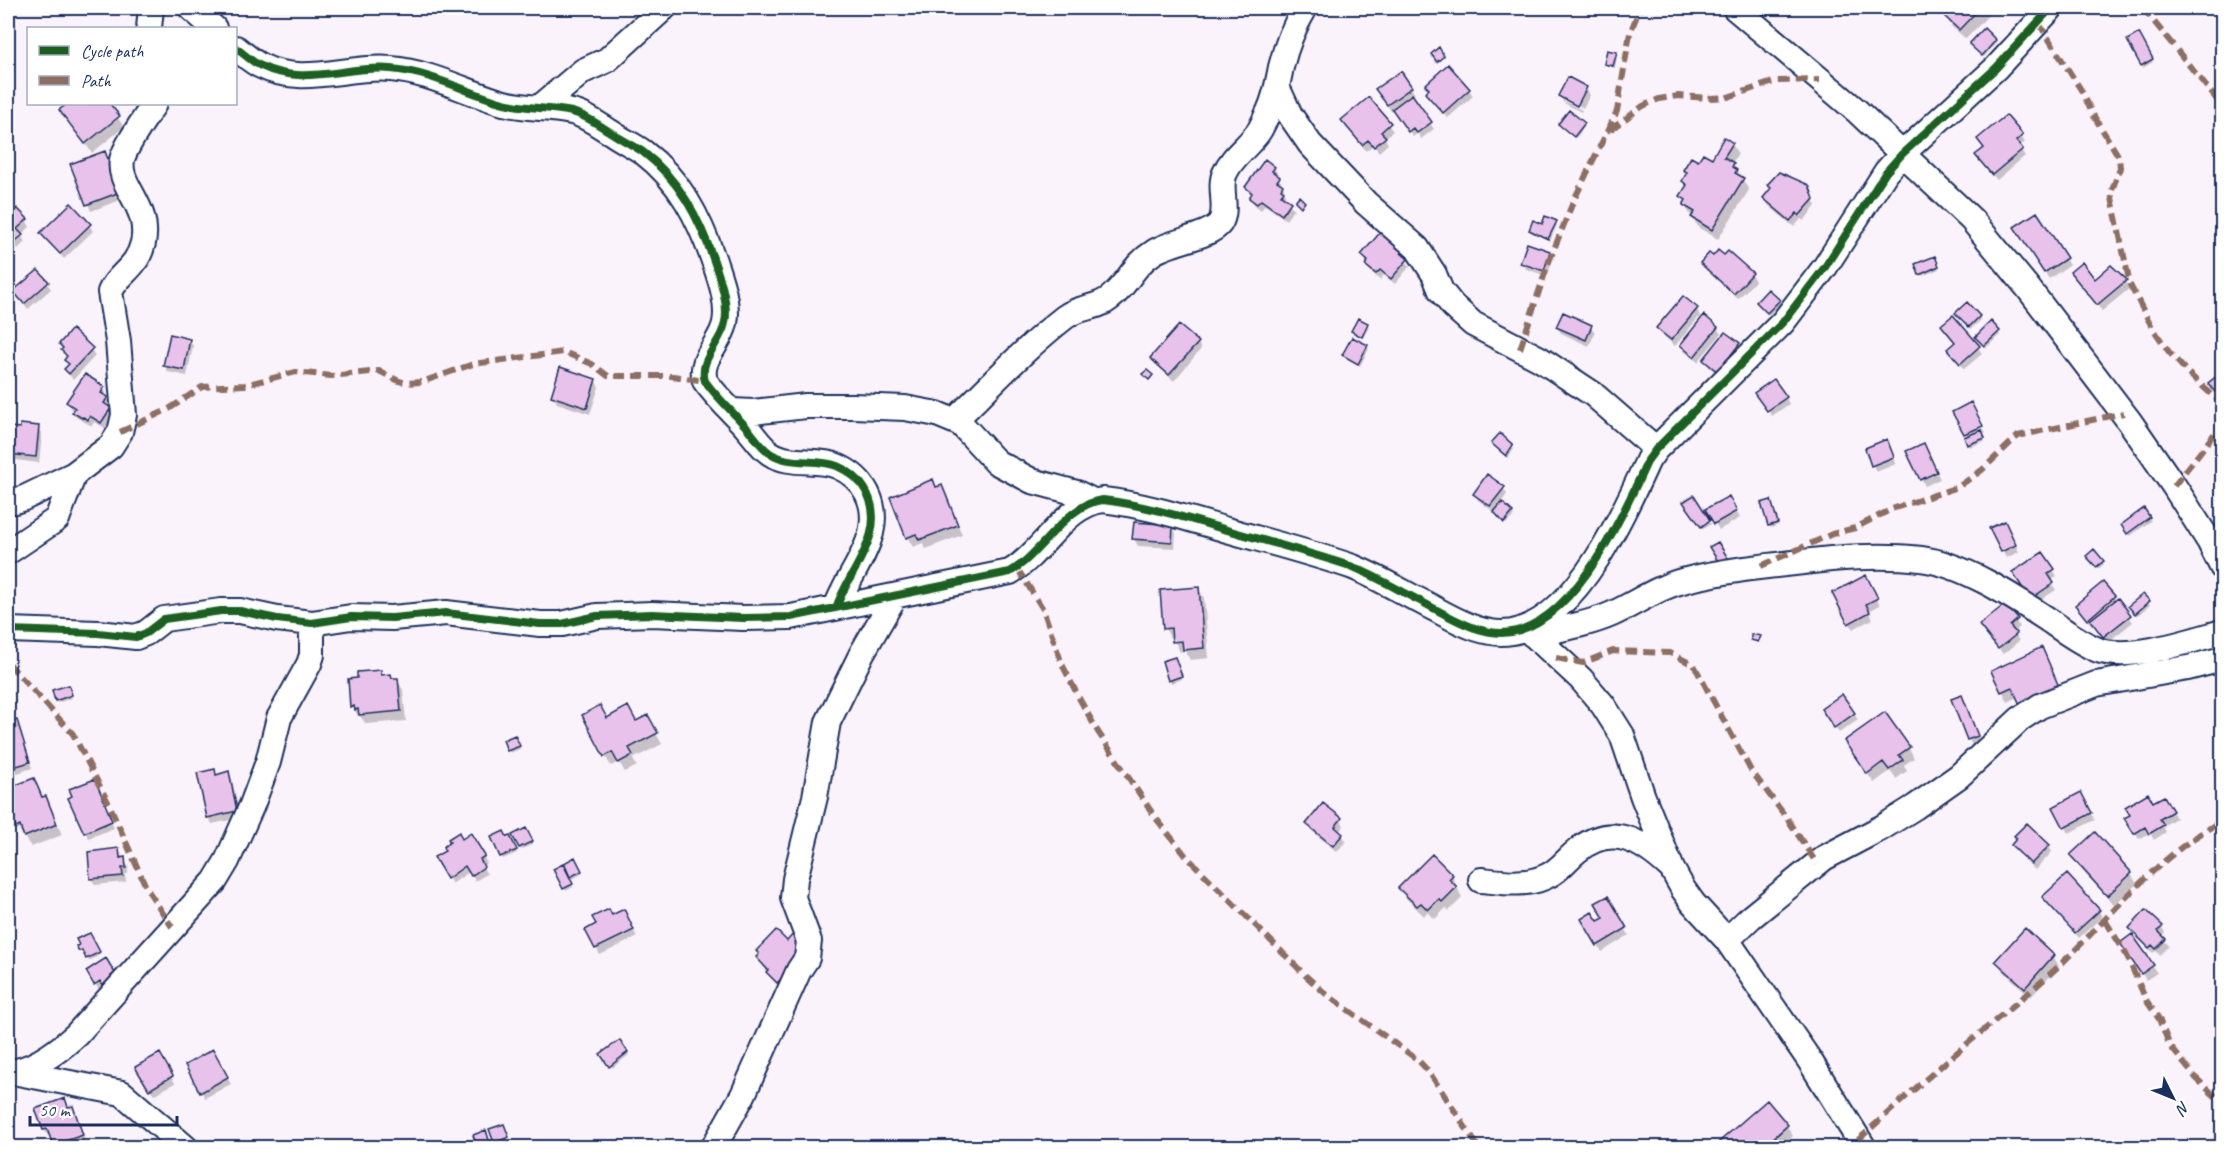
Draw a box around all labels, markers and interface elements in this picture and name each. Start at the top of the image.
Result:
legend [27,27,237,105]
text: Cycle path [81,40,144,62]
text: Path [81,70,111,92]
north arrow [2143,1068,2203,1128]
scale bar [30,1089,177,1127]
text: N [2170,1097,2194,1120]
text: 50 m [39,1099,72,1121]

